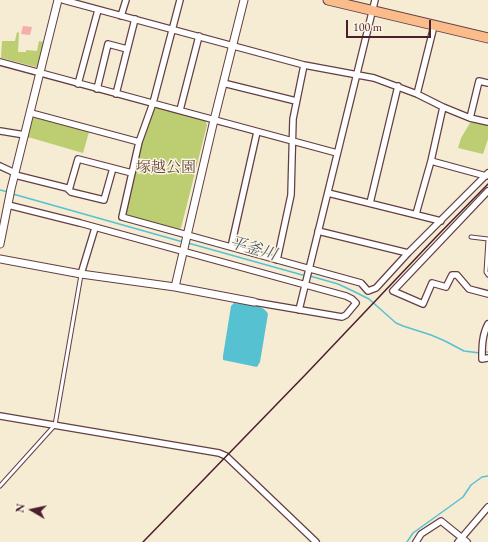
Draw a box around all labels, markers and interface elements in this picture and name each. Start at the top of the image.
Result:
scale bar [348,12,433,38]
text: 100 m [353,19,382,35]
park label: 塚越公園 [136,159,196,177]
water label: 平釜川 [227,233,279,265]
north arrow [12,490,52,530]
text: N [13,503,28,514]

